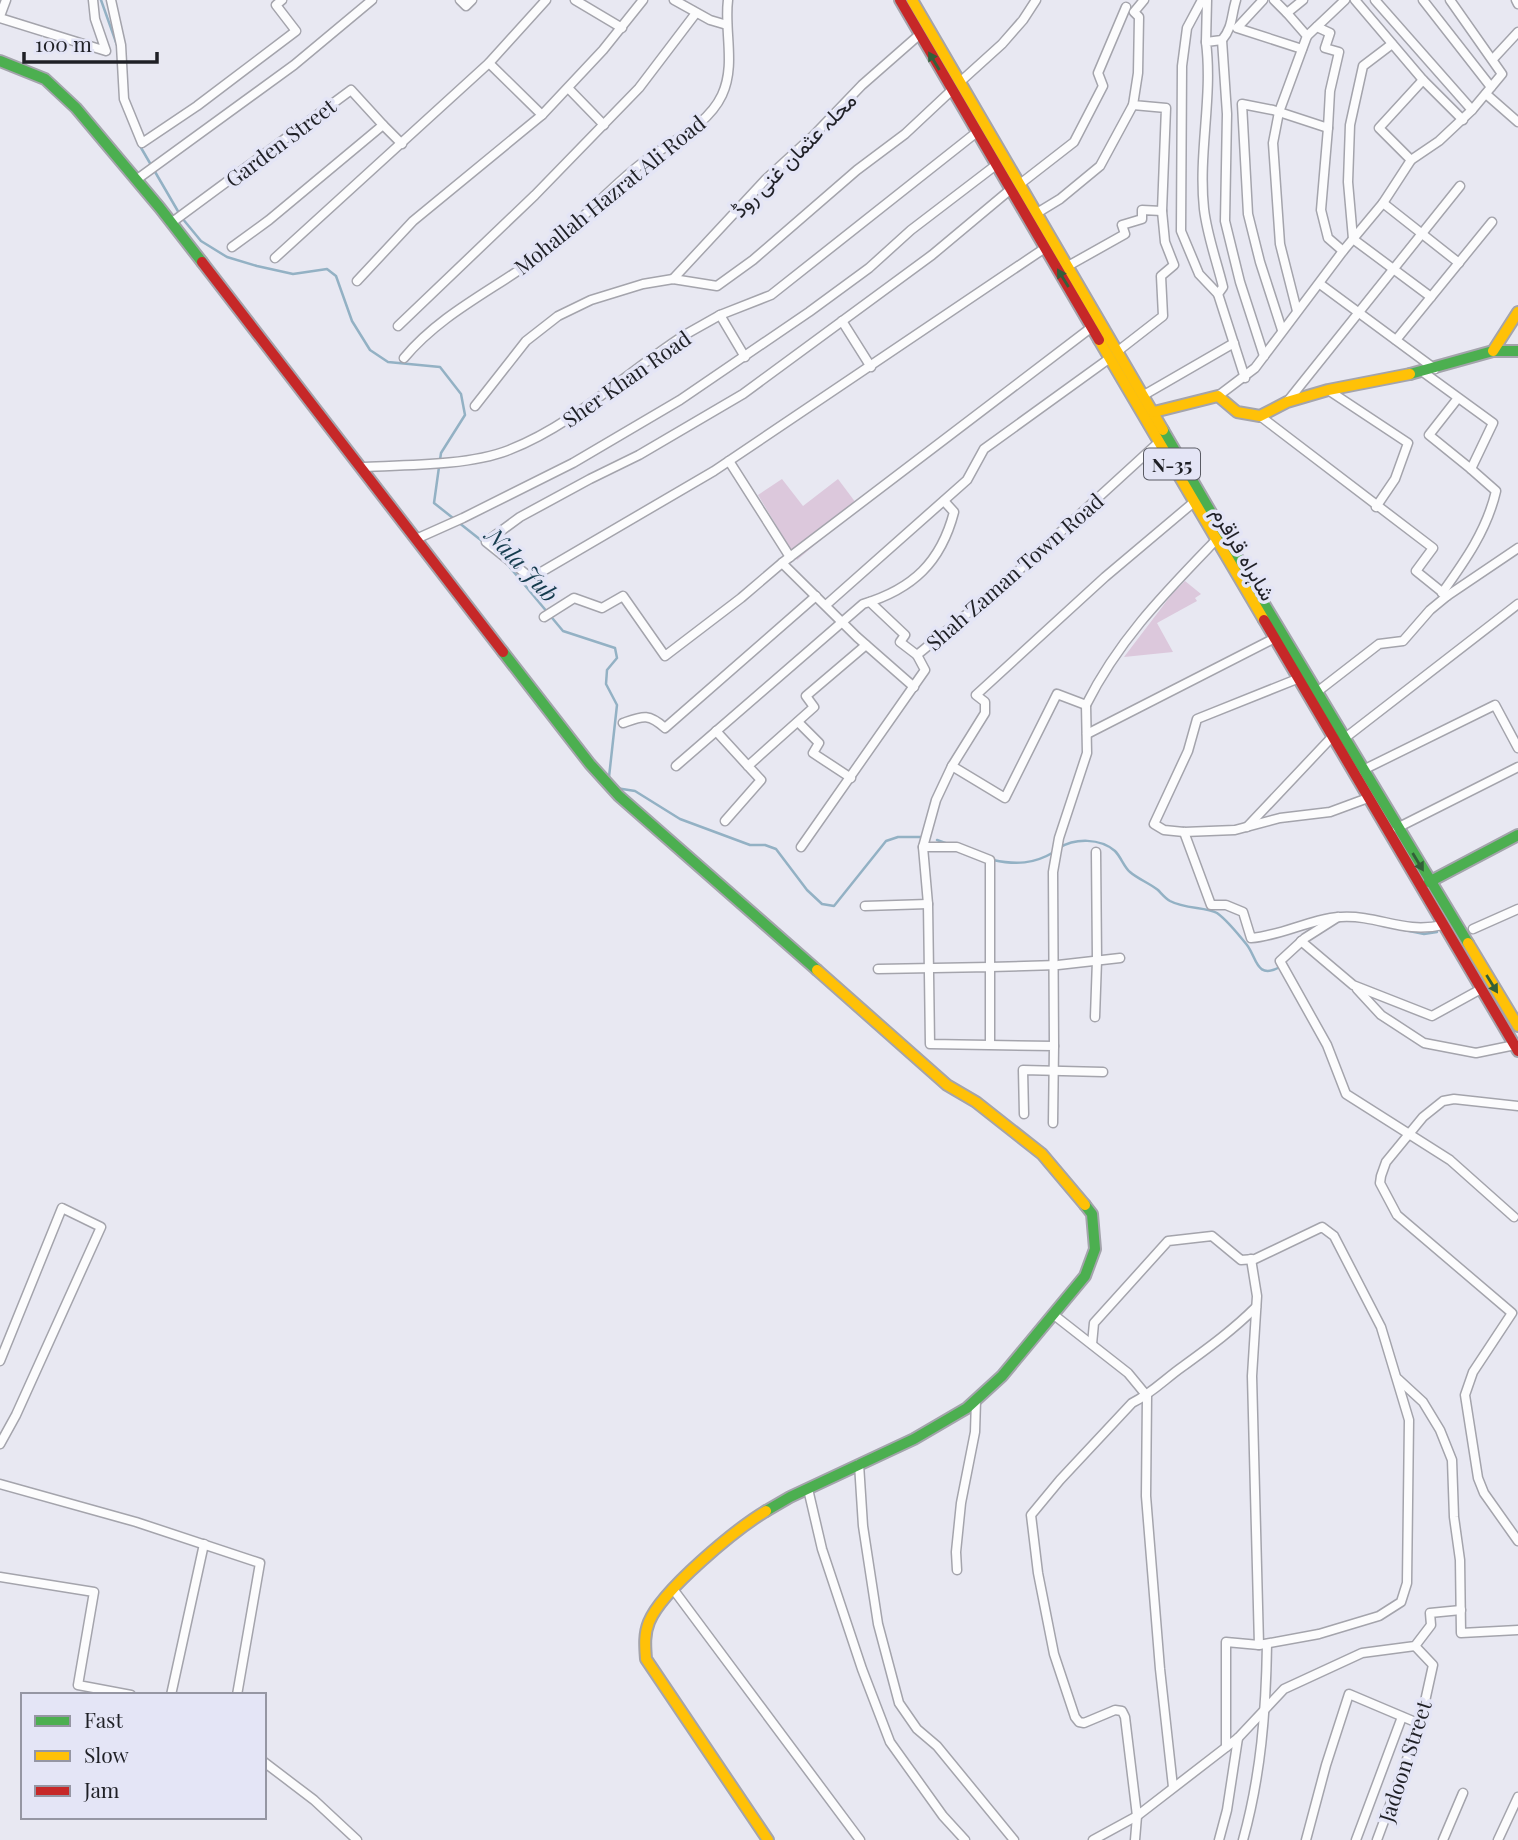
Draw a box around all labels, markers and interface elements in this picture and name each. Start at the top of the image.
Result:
scale bar [24,21,158,65]
text: 100 m [35,29,92,57]
one-way arrow [928,51,941,70]
street label: محلہ عثمان غنی روڈ [724,85,862,223]
street label: Garden Street [219,91,341,193]
street label: Mohallah Hazrat Ali Road [508,108,710,280]
one-way arrow [1056,268,1069,287]
street label: Sher Khan Road [556,323,696,433]
road number: N-35 [1144,449,1200,480]
street label: Shah Zaman Town Road [919,486,1109,656]
street label: شاہراہ قراقرم [1205,501,1283,606]
water label: Nala Jub [479,518,566,608]
one-way arrow [1412,852,1424,871]
one-way arrow [1486,974,1499,994]
legend [21,1693,266,1819]
street label: Jadoon Street [1371,1696,1437,1826]
text: Fast [84,1705,123,1733]
text: Slow [84,1740,129,1768]
text: Jam [83,1775,120,1803]

